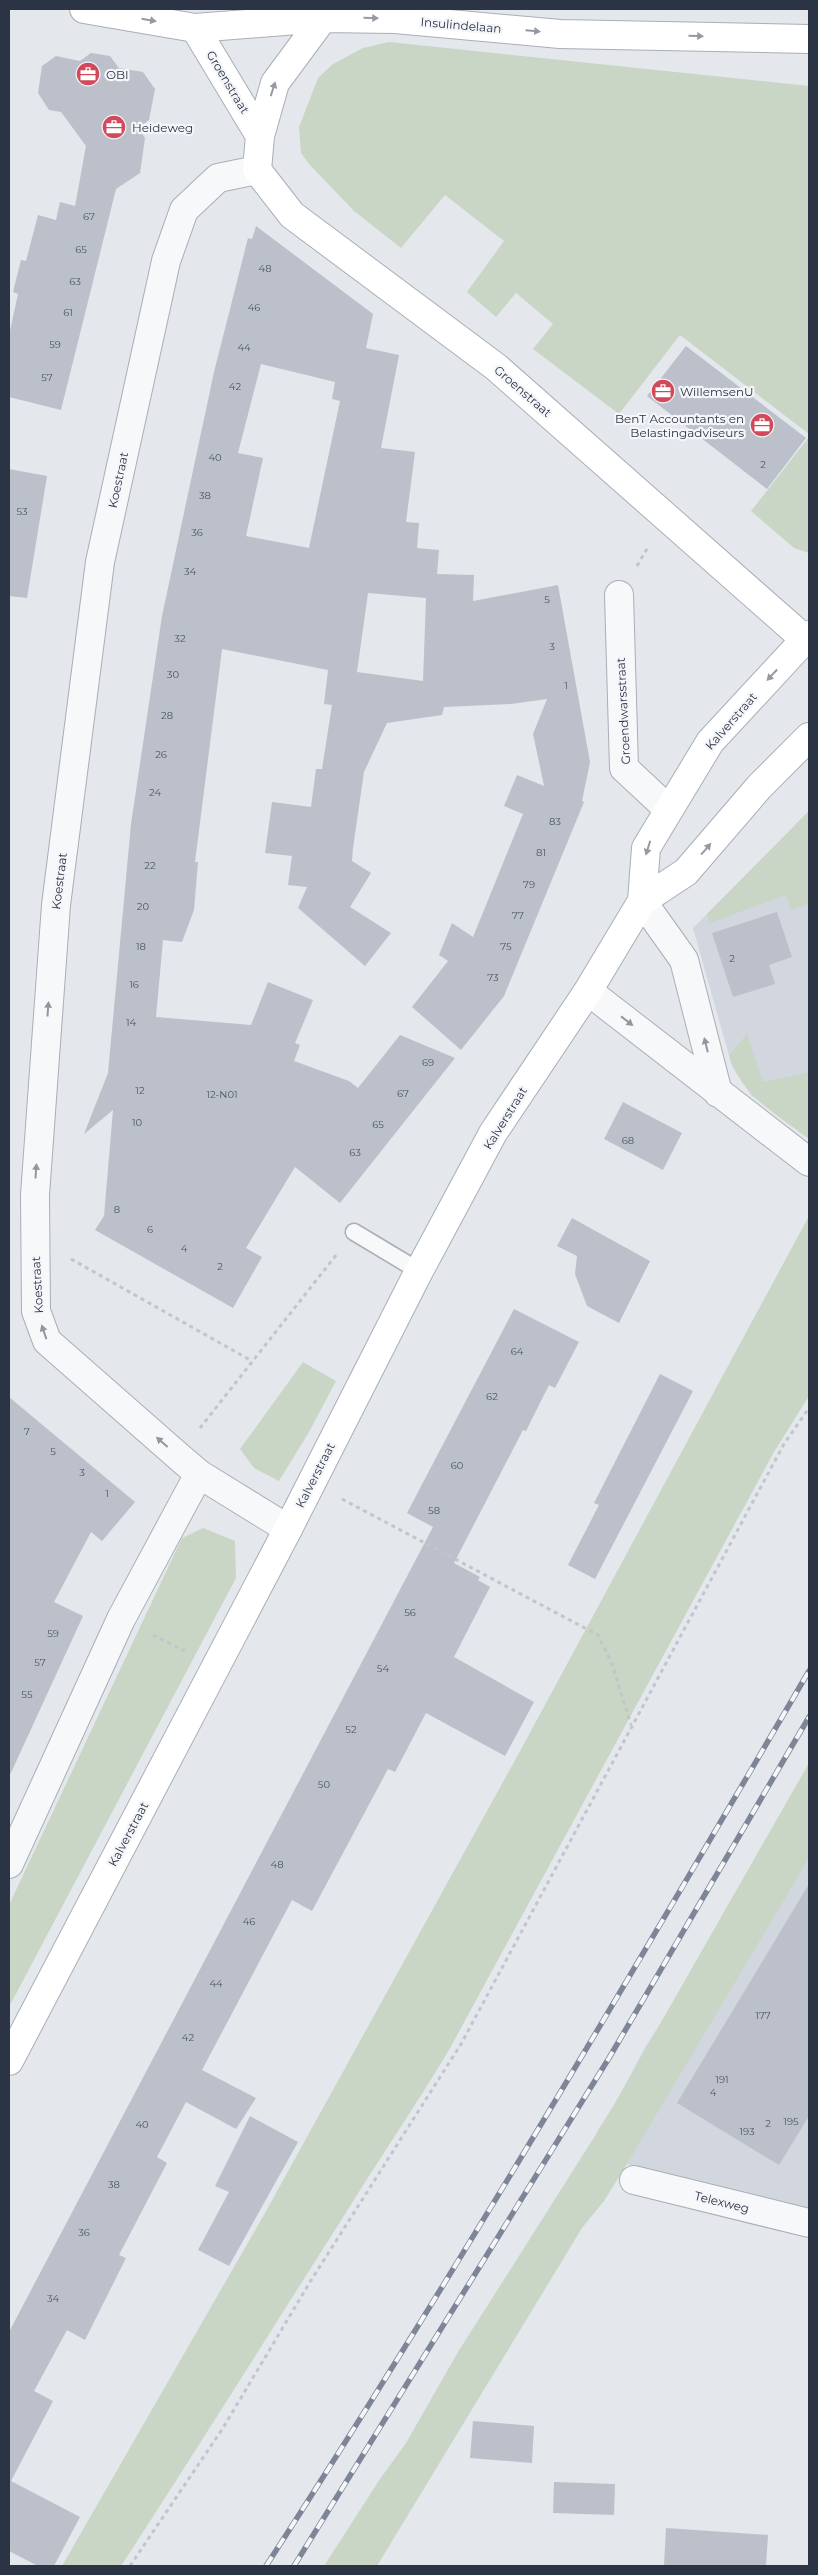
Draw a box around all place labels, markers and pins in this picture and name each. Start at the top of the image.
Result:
office icon: OBI [75,61,101,87]
place label: OBI [106,67,129,82]
office icon: Heideweg [101,114,127,140]
place label: Heideweg [132,120,193,135]
office icon: WillemsenU [650,378,676,404]
place label: WillemsenU [680,384,754,399]
place label: BenT Accountants en Belastingadviseurs [615,411,744,440]
office icon: BenT Accountants en Belastingadviseurs [749,412,775,438]

